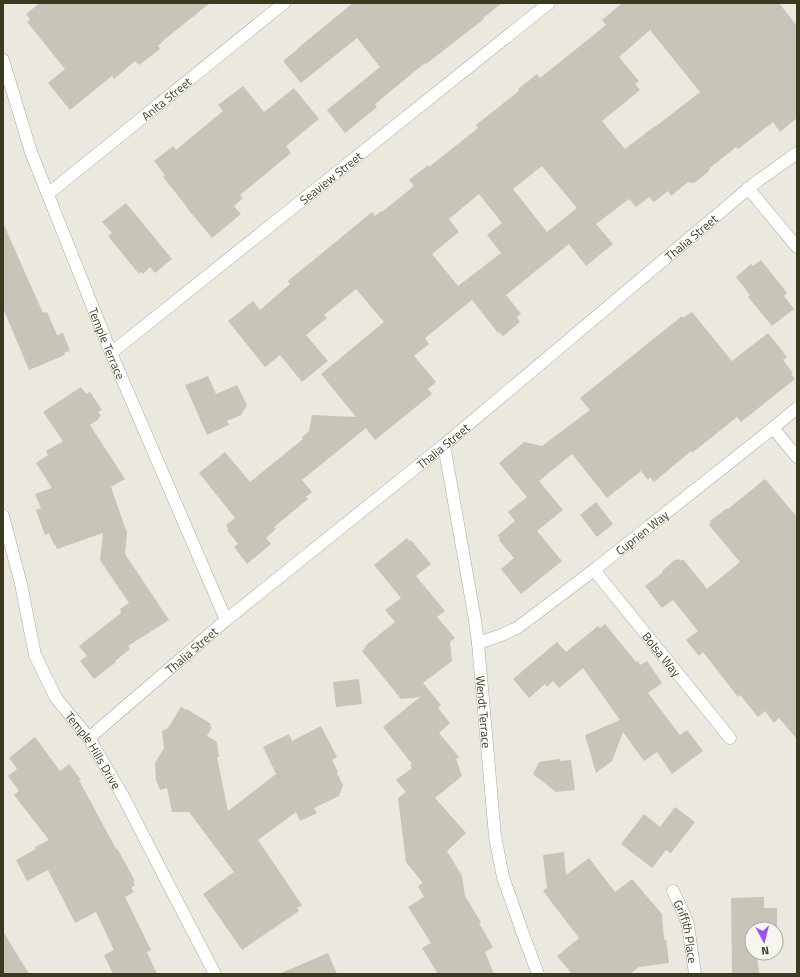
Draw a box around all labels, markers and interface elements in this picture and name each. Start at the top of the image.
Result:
street label: Anita Street [137,72,196,125]
street label: Seaview Street [295,146,367,209]
street label: Thalia Street [660,209,722,265]
street label: Temple Terrace [84,304,131,382]
street label: Thalia Street [412,418,474,473]
street label: Cuprien Way [611,505,672,559]
street label: Thalia Street [161,621,222,678]
street label: Bolsa Way [638,627,686,681]
street label: Wendt Terrace [471,675,497,749]
street label: Temple Hills Drive [61,707,126,793]
street label: Griffith Place [669,896,703,964]
north arrow [744,921,784,961]
text: N [760,943,770,959]

